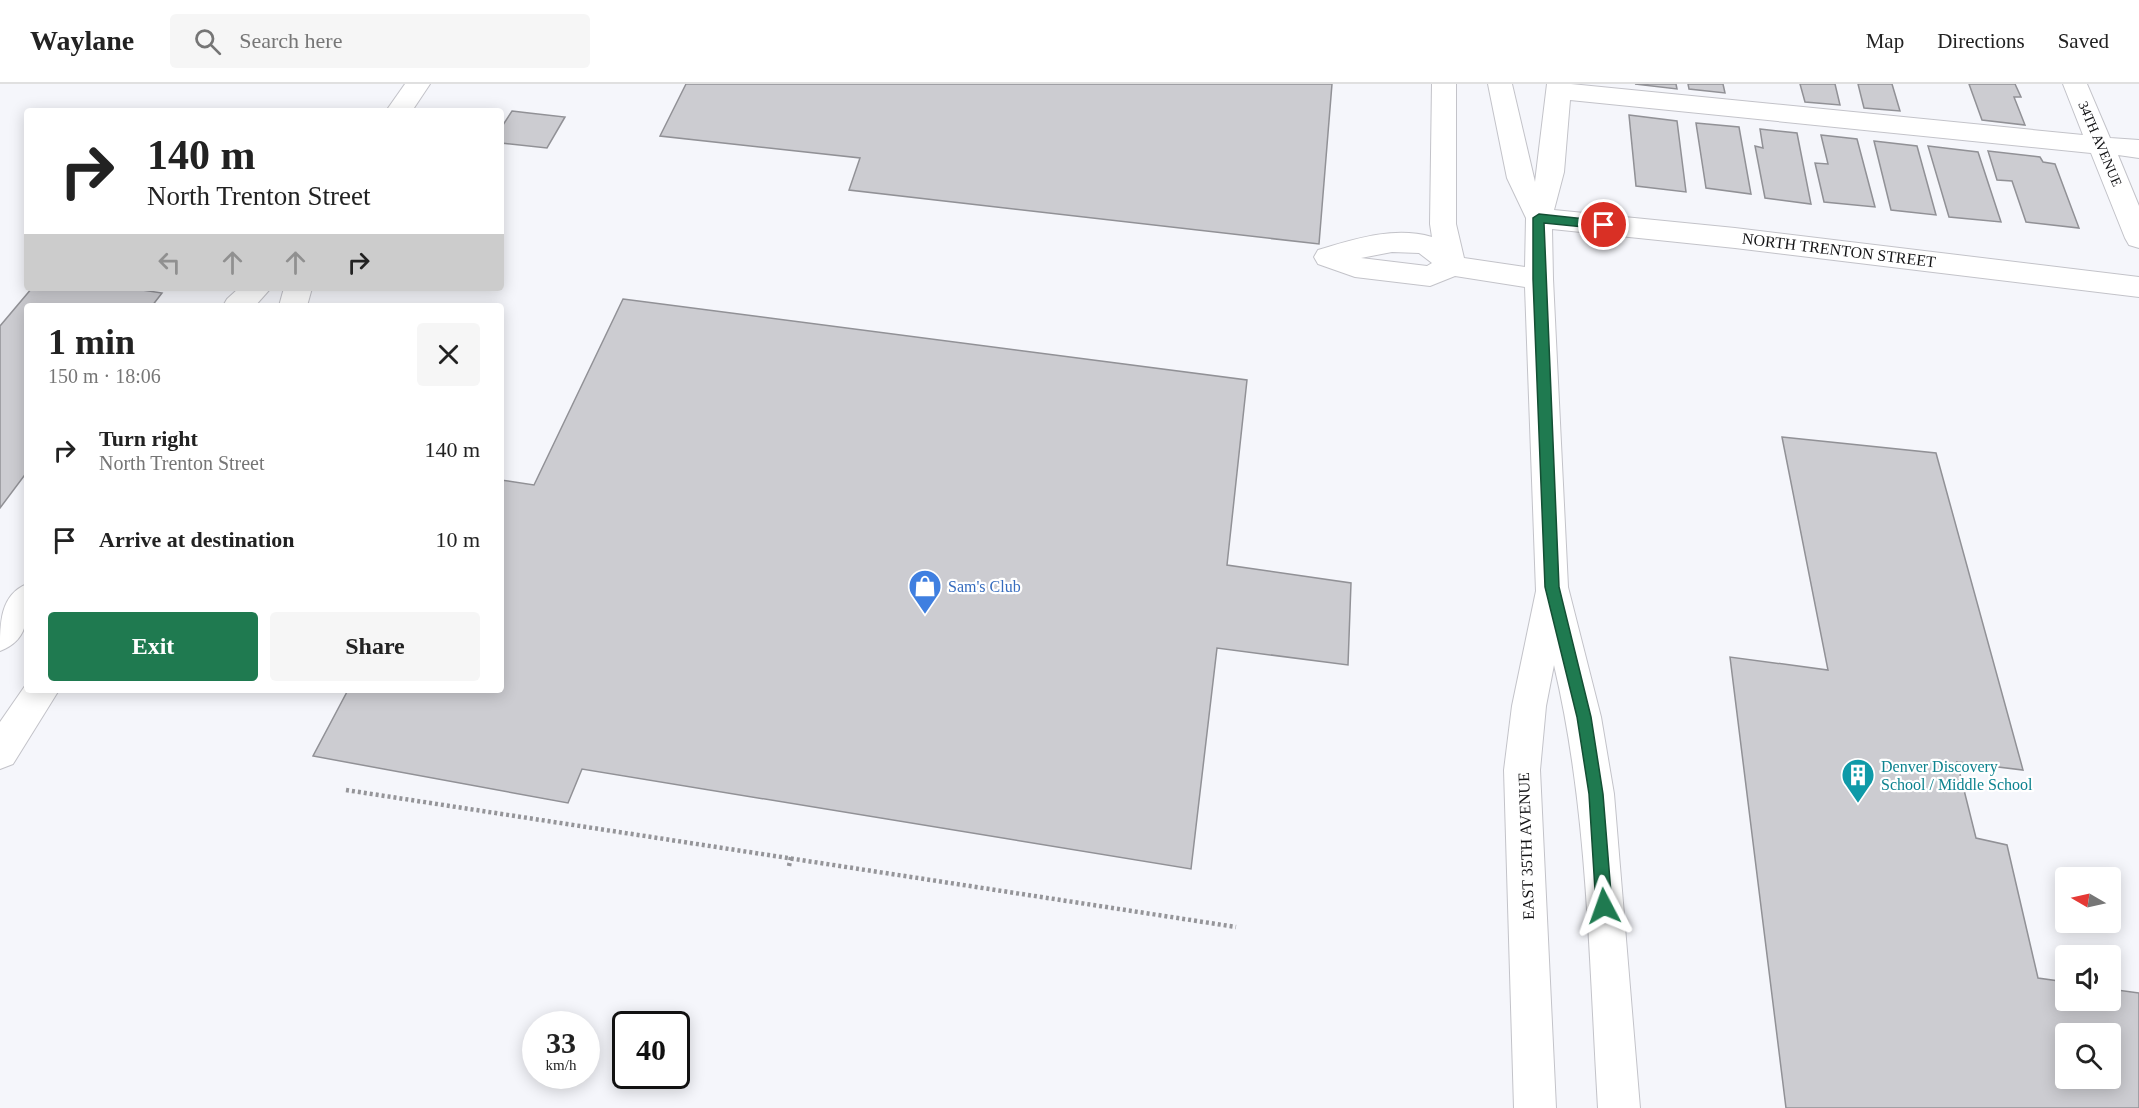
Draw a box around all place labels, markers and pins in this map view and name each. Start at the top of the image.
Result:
pin [1578,199,1629,250]
shop icon: Sam's Club [907,568,943,615]
place label: Sam's Club [948,578,1021,595]
building icon: Denver Discovery School / Middle School [1840,757,1876,804]
place label: Denver Discovery School / Middle School [1881,758,2033,793]

